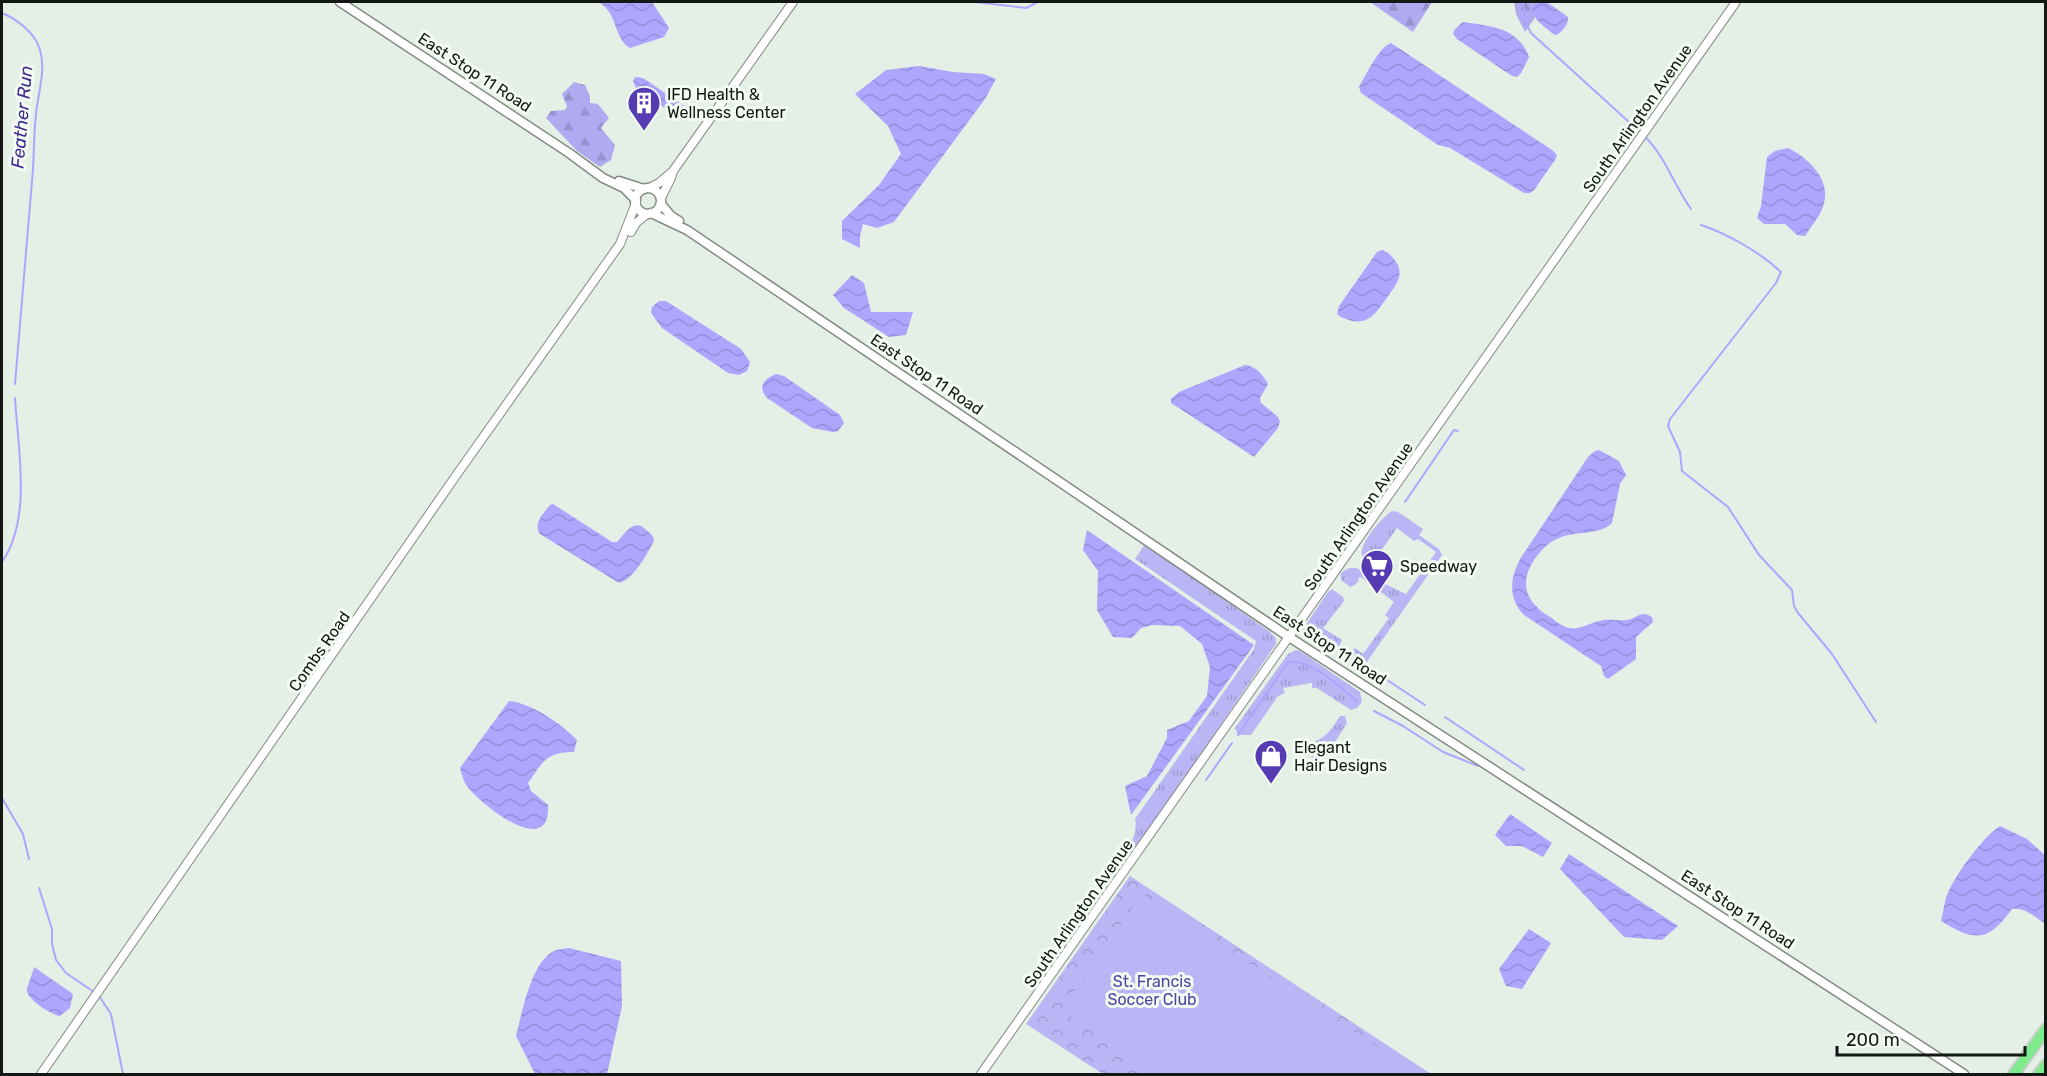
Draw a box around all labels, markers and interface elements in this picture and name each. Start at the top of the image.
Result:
street label: East Stop 11 Road [415,29,535,116]
street label: South Arlington Avenue [1579,40,1696,196]
water label: Feather Run [7,65,37,169]
building icon: IFD Health & Wellness Center [626,85,662,132]
place label: IFD Health & Wellness Center [667,85,786,122]
street label: East Stop 11 Road [867,330,986,419]
street label: South Arlington Avenue [1300,438,1417,594]
supermarket icon: Speedway [1359,548,1395,595]
place label: Speedway [1400,557,1477,576]
street label: East Stop 11 Road [1270,602,1390,689]
street label: Combs Road [285,608,354,695]
shop icon: Elegant Hair Designs [1253,738,1289,785]
place label: Elegant Hair Designs [1294,738,1387,775]
street label: South Arlington Avenue [1020,835,1137,991]
street label: East Stop 11 Road [1678,866,1798,953]
park label: St. Francis Soccer Club [1107,972,1197,1009]
scale bar [1837,1019,2024,1057]
text: 200 m [1846,1029,1900,1051]

